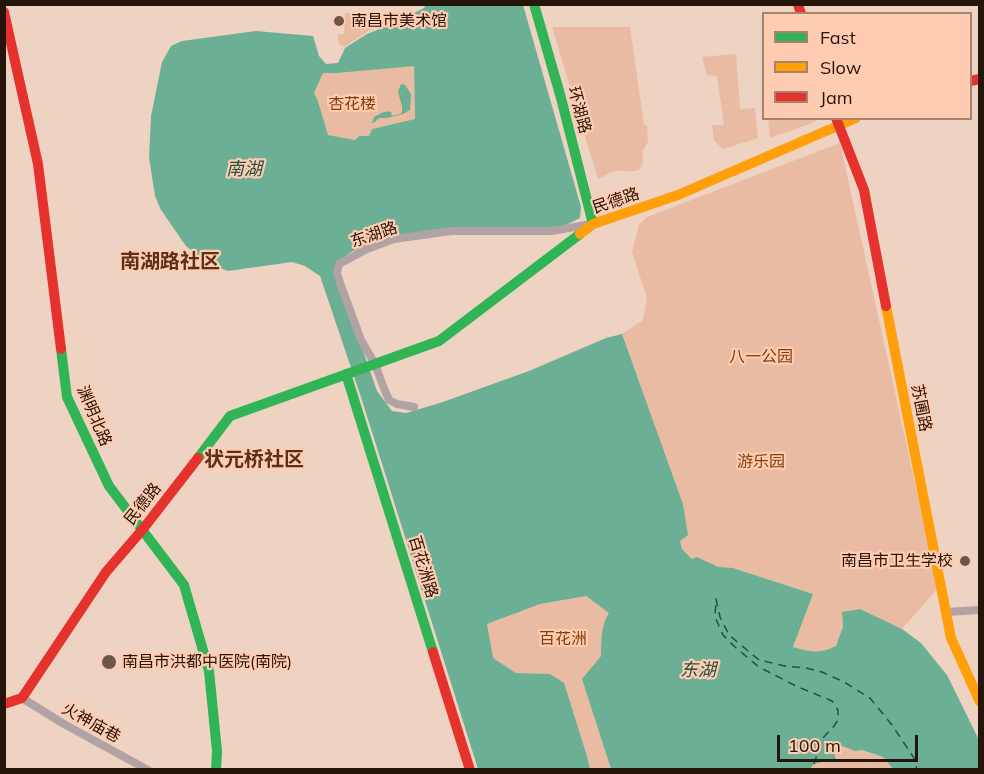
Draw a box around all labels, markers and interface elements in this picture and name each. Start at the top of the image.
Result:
place label: 南昌市美术馆 [351,11,447,31]
legend [762,12,972,120]
marker: 南昌市美术馆 [332,14,346,28]
text: Fast [820,26,856,49]
text: Slow [820,56,861,79]
street label: 环湖路 [564,84,594,136]
text: Jam [820,86,853,109]
park label: 杏花楼 [328,94,376,114]
water label: 南湖 [226,159,262,181]
street label: 民德路 [590,184,642,218]
street label: 东湖路 [348,218,400,252]
district label: 南湖路社区 [120,250,220,274]
park label: 八一公园 [729,347,793,367]
street label: 渊明北路 [73,383,115,449]
street label: 苏圃路 [907,383,935,433]
district label: 状元桥社区 [204,448,304,472]
park label: 游乐园 [737,452,785,472]
street label: 民德路 [121,479,165,529]
street label: 百花洲路 [404,534,442,600]
place label: 南昌市卫生学校 [841,551,953,571]
marker: 南昌市卫生学校 [958,554,972,568]
park label: 百花洲 [539,629,587,649]
place label: 南昌市洪都中医院(南院) [122,652,292,672]
marker: 南昌市洪都中医院(南院) [100,653,118,671]
water label: 东湖 [680,660,716,682]
street label: 火神庙巷 [58,699,124,747]
scale bar [780,723,921,761]
text: 100 m [788,734,841,757]

